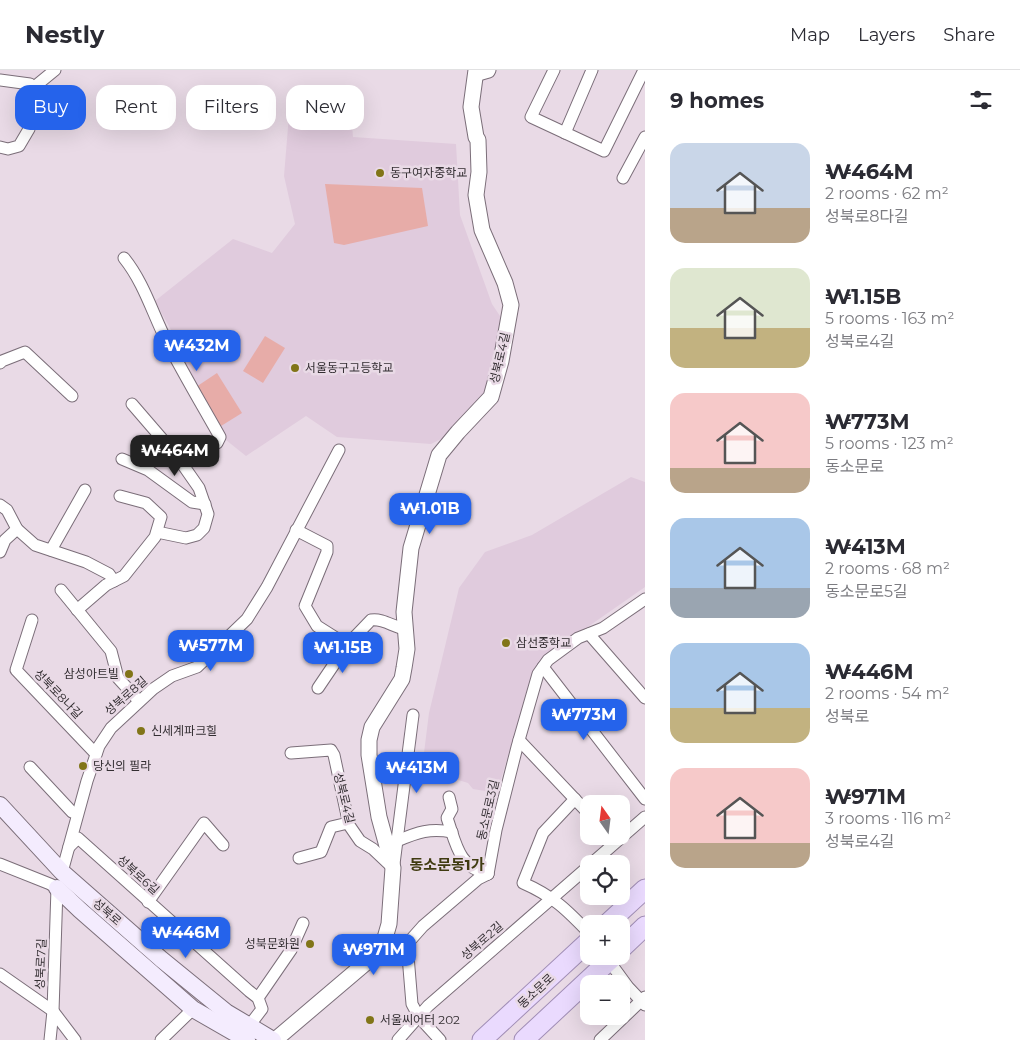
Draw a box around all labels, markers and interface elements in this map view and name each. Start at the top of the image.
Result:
text: Nestly [25,20,104,49]
text: Map [790,24,830,46]
text: Layers [858,24,915,46]
text: Share [943,24,995,46]
chip: Buy [15,85,86,130]
chip: Rent [96,85,176,130]
chip: Filters [186,85,276,130]
chip: New [286,85,364,130]
icon: filters [967,86,995,114]
text: 9 homes [670,88,764,113]
text: ₩464M [825,159,914,184]
icon: home [710,163,770,223]
place label: 동구여자중학교 [390,165,467,180]
marker: 동구여자중학교 [374,167,386,179]
text: 2 rooms · 62 m² [825,184,949,203]
text: 성북로8다길 [825,207,909,226]
text: ₩1.15B [825,284,901,309]
icon: home [710,288,770,348]
text: 5 rooms · 163 m² [825,309,954,328]
pin: ₩432M [162,330,232,372]
street label: 성북로4길 [486,331,513,385]
text: 성북로4길 [825,332,894,351]
text: ₩432M [165,336,229,355]
place label: 서울동구고등학교 [305,360,393,375]
marker: 서울동구고등학교 [289,362,301,374]
text: ₩773M [825,409,909,434]
icon: home [710,413,770,473]
pin: ₩464M [140,434,210,477]
text: 5 rooms · 123 m² [825,434,954,453]
text: ₩464M [141,441,209,460]
text: 동소문로 [825,457,884,476]
pin: ₩1.01B [389,492,471,535]
text: ₩1.01B [400,499,460,518]
text: ₩413M [825,534,906,559]
icon: home [710,538,770,598]
text: 2 rooms · 68 m² [825,559,950,578]
text: 동소문로5길 [825,582,908,601]
pin: ₩577M [176,630,246,672]
pin: ₩1.15B [302,632,384,674]
place label: 삼선중학교 [516,635,571,650]
text: ₩577M [179,636,243,655]
marker: 삼선중학교 [500,637,512,649]
text: ₩1.15B [314,638,372,657]
text: ₩446M [825,659,914,684]
icon: home [710,663,770,723]
street label: 성북로8나길 [31,666,86,721]
place label: 삼성아트빌 [64,666,119,681]
marker: 삼성아트빌 [123,668,135,680]
street label: 성북로8길 [101,673,150,718]
text: 2 rooms · 54 m² [825,684,949,703]
pin: ₩773M [549,698,619,741]
text: ₩773M [552,705,616,724]
text: 성북로 [825,707,869,726]
place label: 신세계파크힐 [151,723,217,738]
marker: 신세계파크힐 [135,725,147,737]
pin: ₩413M [382,752,452,794]
place label: 당신의 필라 [93,758,151,773]
text: ₩413M [386,758,448,777]
marker: 당신의 필라 [77,760,89,772]
street label: 성북로4길 [331,771,358,825]
street label: 동소문로3길 [473,778,502,842]
text: ₩971M [825,784,906,809]
icon: home [710,788,770,848]
north arrow [580,795,630,845]
map controls [580,795,630,1025]
text: 3 rooms · 116 m² [825,809,951,828]
text: 성북로4길 [825,832,894,851]
street label: 성북로6길 [114,852,162,897]
district label: 동소문동1가 [410,855,485,874]
button: locate [580,855,630,905]
street label: 성북로 [90,895,125,928]
button: + [580,915,630,965]
pin: ₩446M [151,916,221,959]
street label: 성북로2길 [458,918,506,963]
text: ₩446M [152,923,220,942]
pin: ₩971M [339,934,409,976]
place label: 성북문화원 [245,936,300,951]
street label: 성북로7길 [32,938,49,990]
marker: 성북문화원 [304,938,316,950]
text: ₩971M [343,940,405,959]
street label: 동소문로 [514,970,557,1011]
button: − [580,975,630,1025]
place label: 서울씨어터 202 [380,1012,460,1027]
marker: 서울씨어터 202 [364,1014,376,1026]

